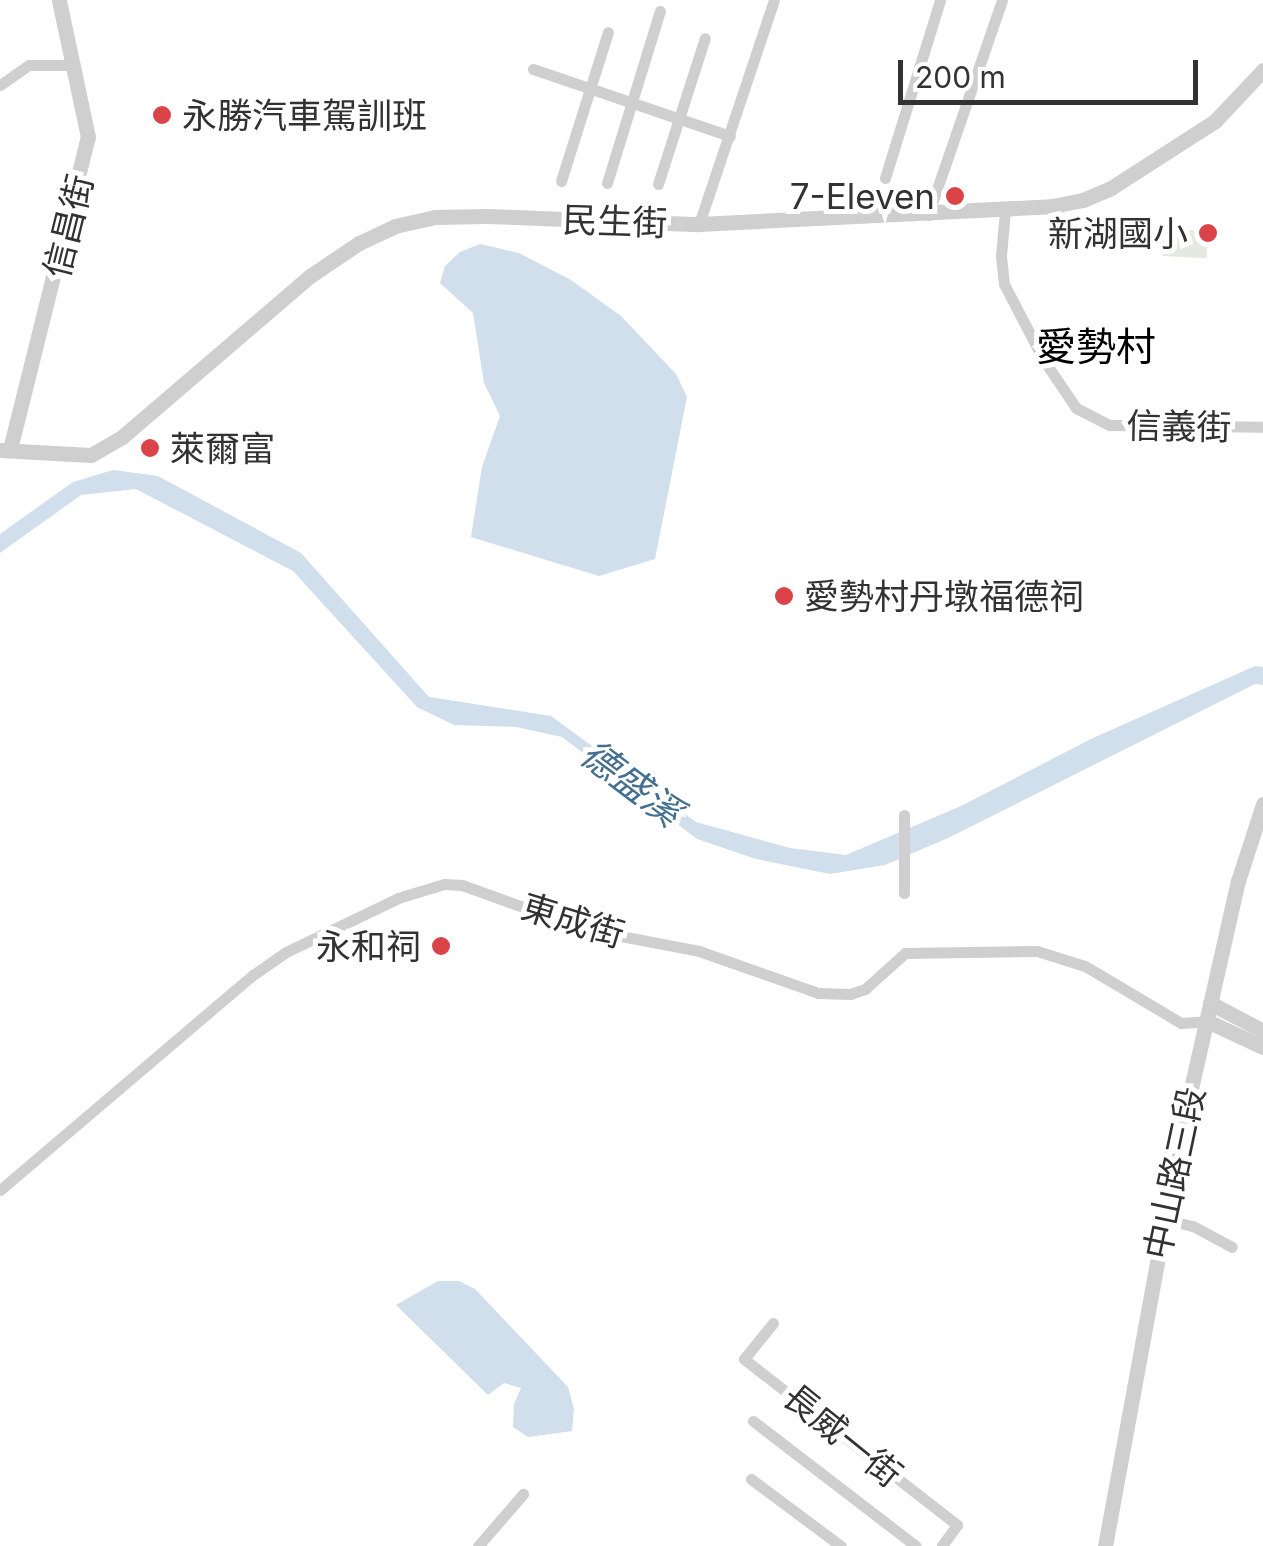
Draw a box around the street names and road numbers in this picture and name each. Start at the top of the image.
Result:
street label: 信昌街 [35,170,101,282]
street label: 民生街 [562,198,668,244]
street label: 信義街 [1126,404,1232,448]
street label: 東成街 [517,885,629,955]
street label: 中山路三段 [1135,1083,1213,1263]
street label: 長威一街 [775,1375,911,1495]

